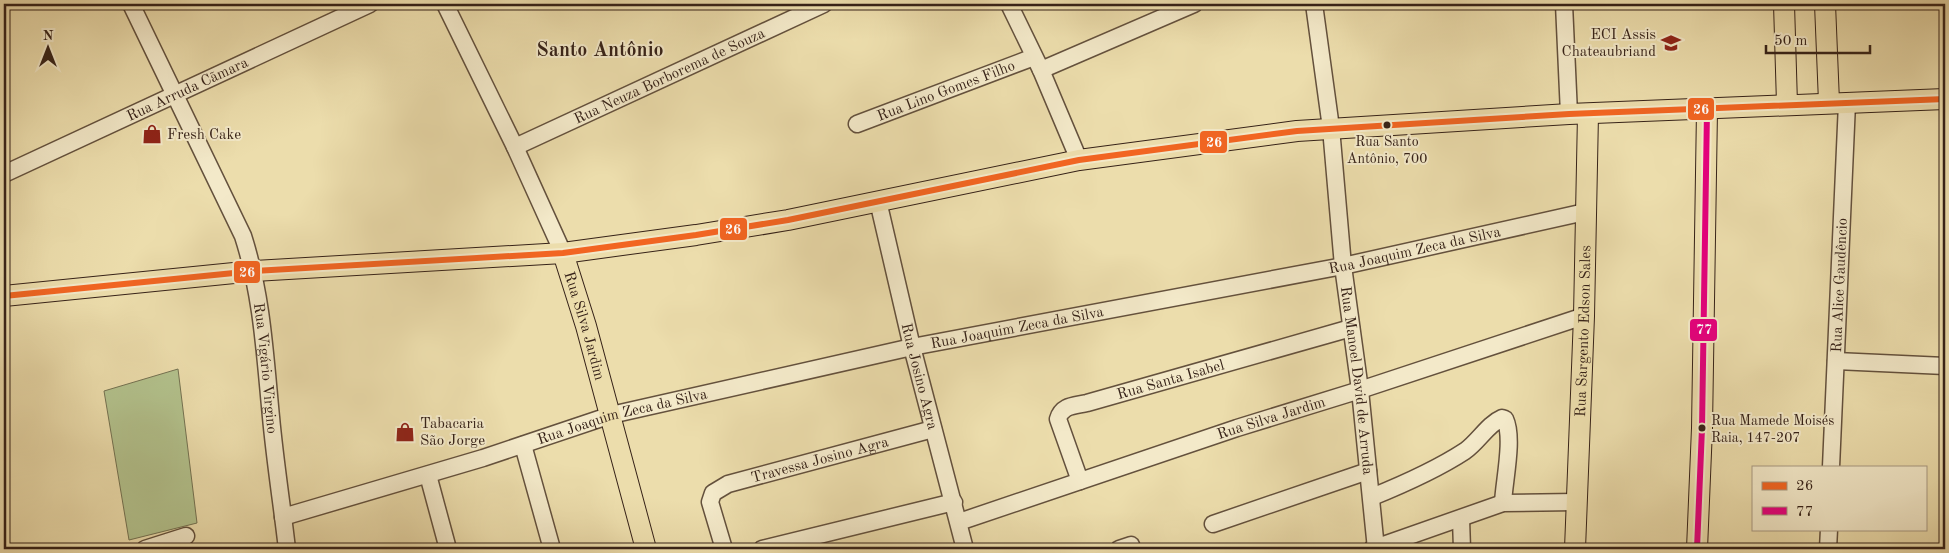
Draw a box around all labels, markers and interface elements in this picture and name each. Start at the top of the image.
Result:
north arrow [22,22,72,72]
scale bar [1766,22,1870,54]
street label: Rua Neuza Borborema de Souza [572,26,768,128]
place label: ECI Assis Chateaubriand [1562,28,1656,60]
text: N [43,29,54,43]
school or university icon: ECI Assis Chateaubriand [1660,32,1682,54]
text: 50 m [1774,34,1808,49]
district label: Santo Antônio [536,41,664,61]
street label: Rua Arruda Cãmara [125,55,251,125]
street label: Rua Lino Gomes Filho [875,59,1017,125]
line badge: 26 [1687,97,1715,121]
text: 26 [1693,103,1709,117]
marker: Rua Santo Antônio, 700 [1382,120,1392,130]
shop icon: Fresh Cake [141,123,163,145]
place label: Fresh Cake [167,128,241,143]
line badge: 26 [1199,130,1228,154]
place label: Rua Santo Antônio, 700 [1347,135,1427,166]
text: 26 [1206,136,1222,150]
line badge: 26 [719,217,748,241]
street label: Rua Alice Gaudêncio [1830,218,1851,353]
text: 26 [725,223,741,237]
street label: Rua Joaquim Zeca da Silva [1328,225,1503,278]
street label: Rua Sargento Edson Sales [1574,245,1594,417]
line badge: 26 [233,260,261,284]
text: 26 [239,266,255,280]
street label: Rua Silva Jardim [560,270,606,382]
street label: Rua Manoel David de Arruda [1337,285,1375,476]
street label: Rua Vigário Virgino [250,302,279,434]
street label: Rua Joaquim Zeca da Silva [930,305,1106,352]
line badge: 77 [1689,318,1718,342]
street label: Rua Josino Agra [898,322,939,432]
text: 77 [1696,323,1712,337]
street label: Rua Santa Isabel [1116,358,1226,403]
street label: Rua Joaquim Zeca da Silva [536,387,709,448]
street label: Rua Silva Jardim [1215,395,1327,443]
place label: Rua Mamede Moisés Raia, 147-207 [1711,414,1834,445]
place label: Tabacaria São Jorge [420,417,485,449]
shop icon: Tabacaria São Jorge [394,421,416,443]
marker: Rua Mamede Moisés Raia, 147-207 [1697,423,1707,433]
street label: Travessa Josino Agra [750,435,891,486]
legend [1752,466,1926,530]
text: 26 [1796,479,1813,494]
text: 77 [1796,505,1813,520]

